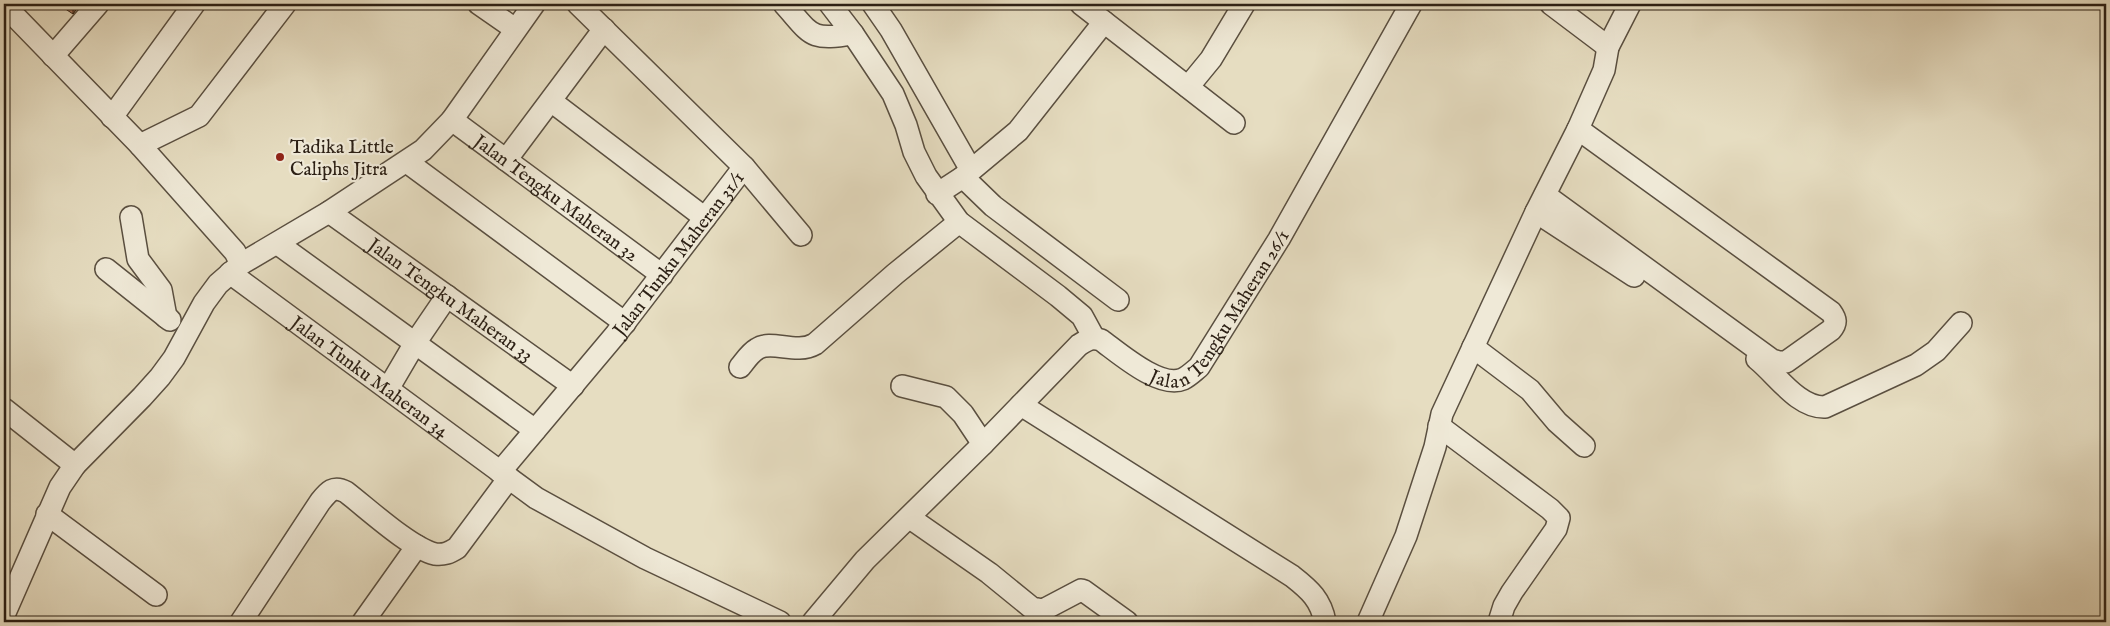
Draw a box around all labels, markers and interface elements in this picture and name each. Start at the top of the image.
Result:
street label: Jalan Tengku Maheran 32 [467,129,643,268]
place label: Tadika Little Caliphs Jitra [290,136,394,182]
marker: Tadika Little Caliphs Jitra [274,151,286,163]
street label: Jalan Tunku Maheran 31/1 [607,167,750,343]
street label: Jalan Tengku Maheran 26/1 [1143,226,1296,395]
street label: Jalan Tengku Maheran 33 [361,232,537,368]
street label: Jalan Tunku Maheran 34 [284,310,453,444]

